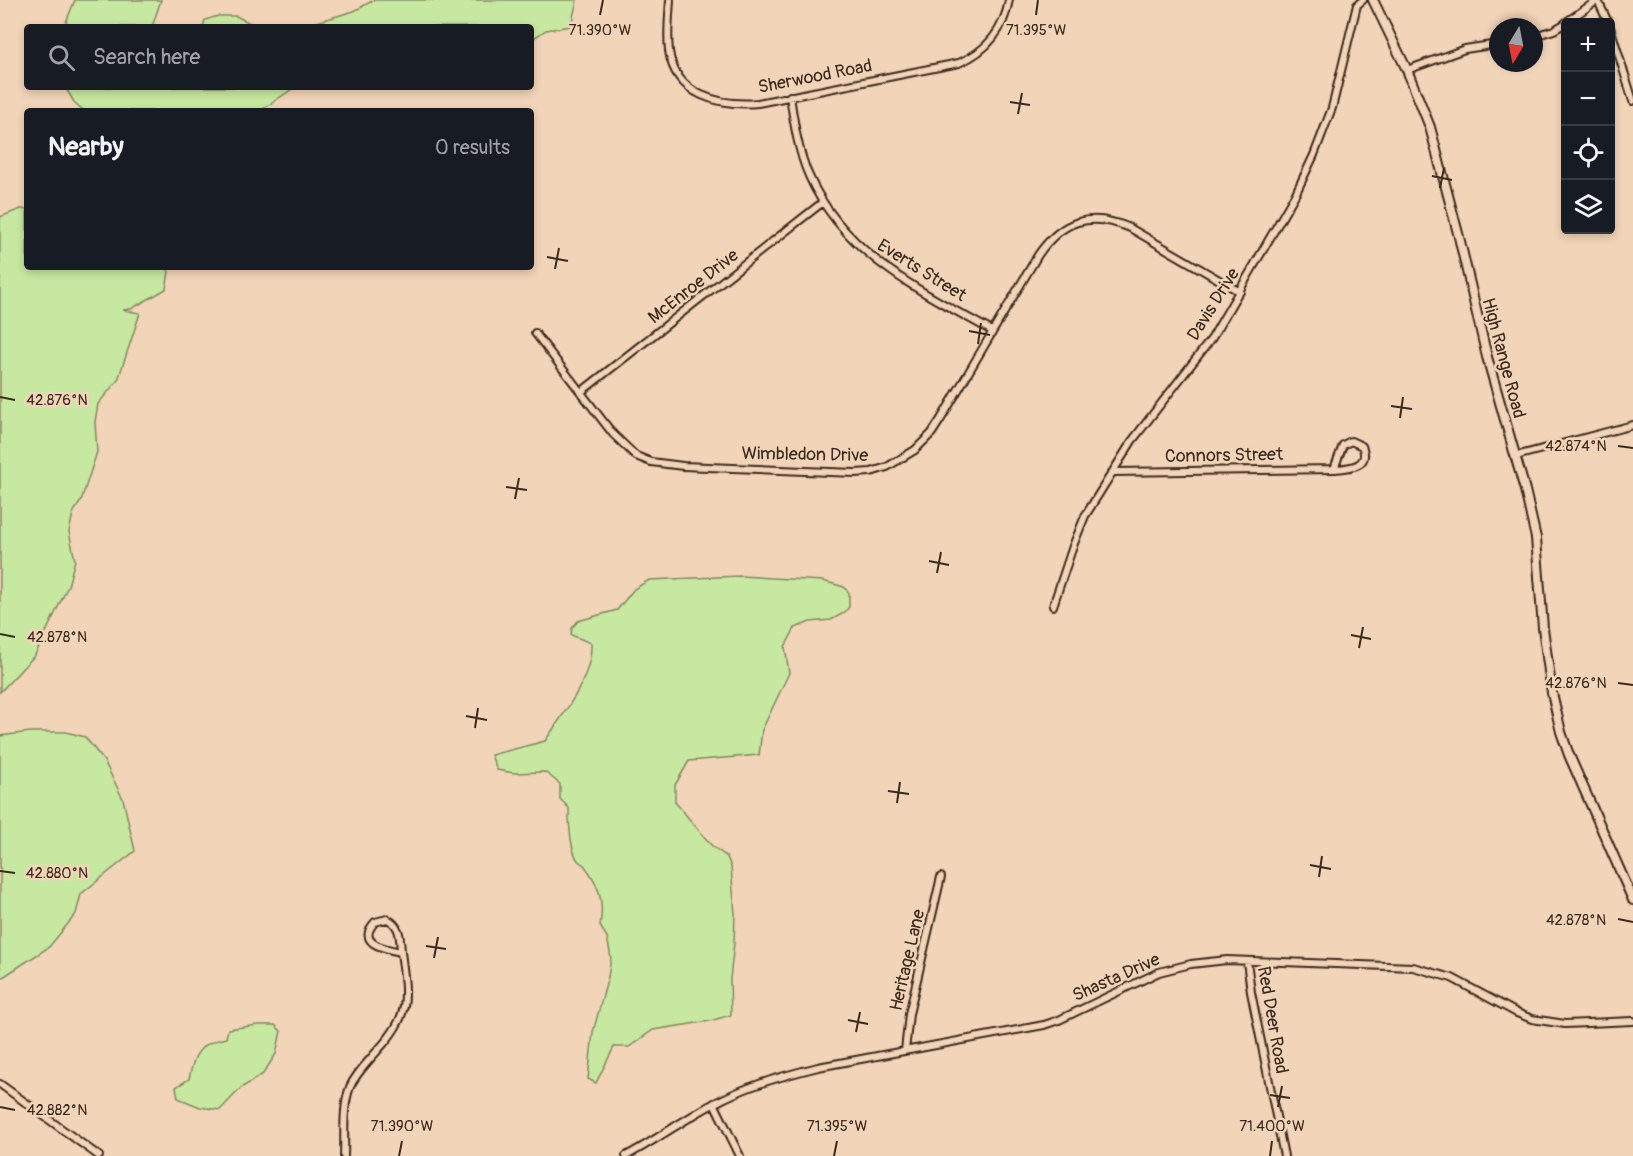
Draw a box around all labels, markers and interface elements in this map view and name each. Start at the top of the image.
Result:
north arrow [1489,18,1543,72]
map controls [1561,18,1615,234]
button: + [1561,18,1615,72]
text: 71.390°W [569,21,632,40]
text: 71.395°W [1006,21,1067,40]
search box [24,24,534,90]
icon: search [45,41,78,74]
text: Search here [93,43,200,71]
street label: Sherwood Road [756,54,874,99]
button: − [1561,72,1615,126]
button: locate [1561,126,1615,180]
text: Nearby [48,131,124,163]
text: 0 results [435,135,510,160]
button: layers [1561,180,1615,234]
street label: Everts Street [873,234,971,307]
street label: McEnroe Drive [643,244,743,329]
street label: Davis Drive [1182,264,1245,345]
street label: High Range Road [1476,295,1531,421]
text: 42.876°N [26,391,88,410]
text: 42.874°N [1545,437,1607,456]
street label: Wimbledon Drive [742,442,869,467]
street label: Connors Street [1165,443,1284,468]
text: 42.878°N [27,628,87,647]
text: 42.876°N [1545,674,1607,693]
text: 42.880°N [26,864,88,883]
street label: Heritage Lane [885,907,930,1013]
text: 42.878°N [1546,911,1606,930]
street label: Shasta Drive [1069,948,1164,1007]
street label: Red Deer Road [1252,965,1293,1076]
text: 42.882°N [27,1101,87,1120]
text: 71.390°W [371,1117,434,1136]
text: 71.395°W [807,1117,868,1136]
text: 71.400°W [1239,1117,1305,1136]

